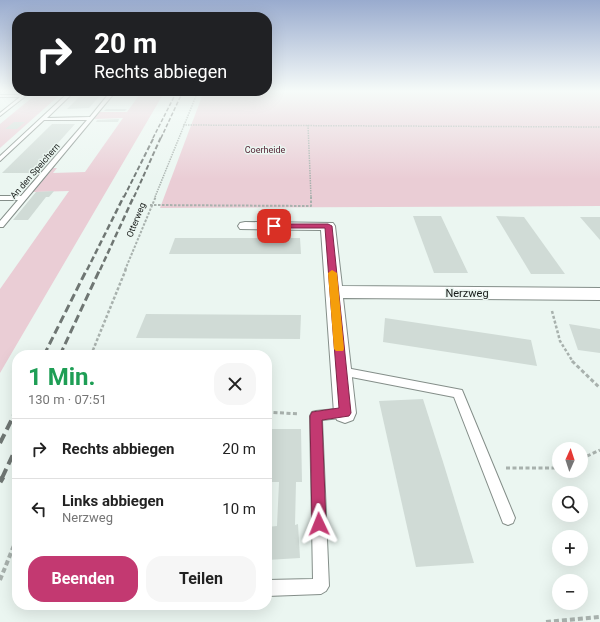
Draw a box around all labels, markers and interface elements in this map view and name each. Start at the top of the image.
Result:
text: 20 m [94,27,157,60]
icon: right [28,28,80,80]
text: Rechts abbiegen [94,61,227,82]
street label: An den Speichern [8,141,62,201]
park label: Coerheide [245,145,286,155]
street label: Otterweg [125,201,147,239]
pin [257,209,291,243]
icon: arrive [263,215,285,237]
street label: Nerzweg [445,287,489,300]
text: 1 Min. [28,363,96,391]
button: close [214,363,256,405]
text: 130 m · 07:51 [28,392,107,407]
icon: right [28,438,50,460]
text: Rechts abbiegen [62,440,175,458]
text: 20 m [222,440,256,458]
north arrow [552,442,588,478]
map controls [552,442,588,610]
button: search [552,486,588,522]
text: Links abbiegen [62,492,164,510]
icon: left [28,498,50,520]
text: 10 m [222,500,256,518]
position arrow [298,503,340,545]
text: Nerzweg [62,510,113,525]
button: + [552,530,588,566]
button: Beenden [28,556,138,602]
button: Teilen [146,556,256,602]
button: − [552,574,588,610]

